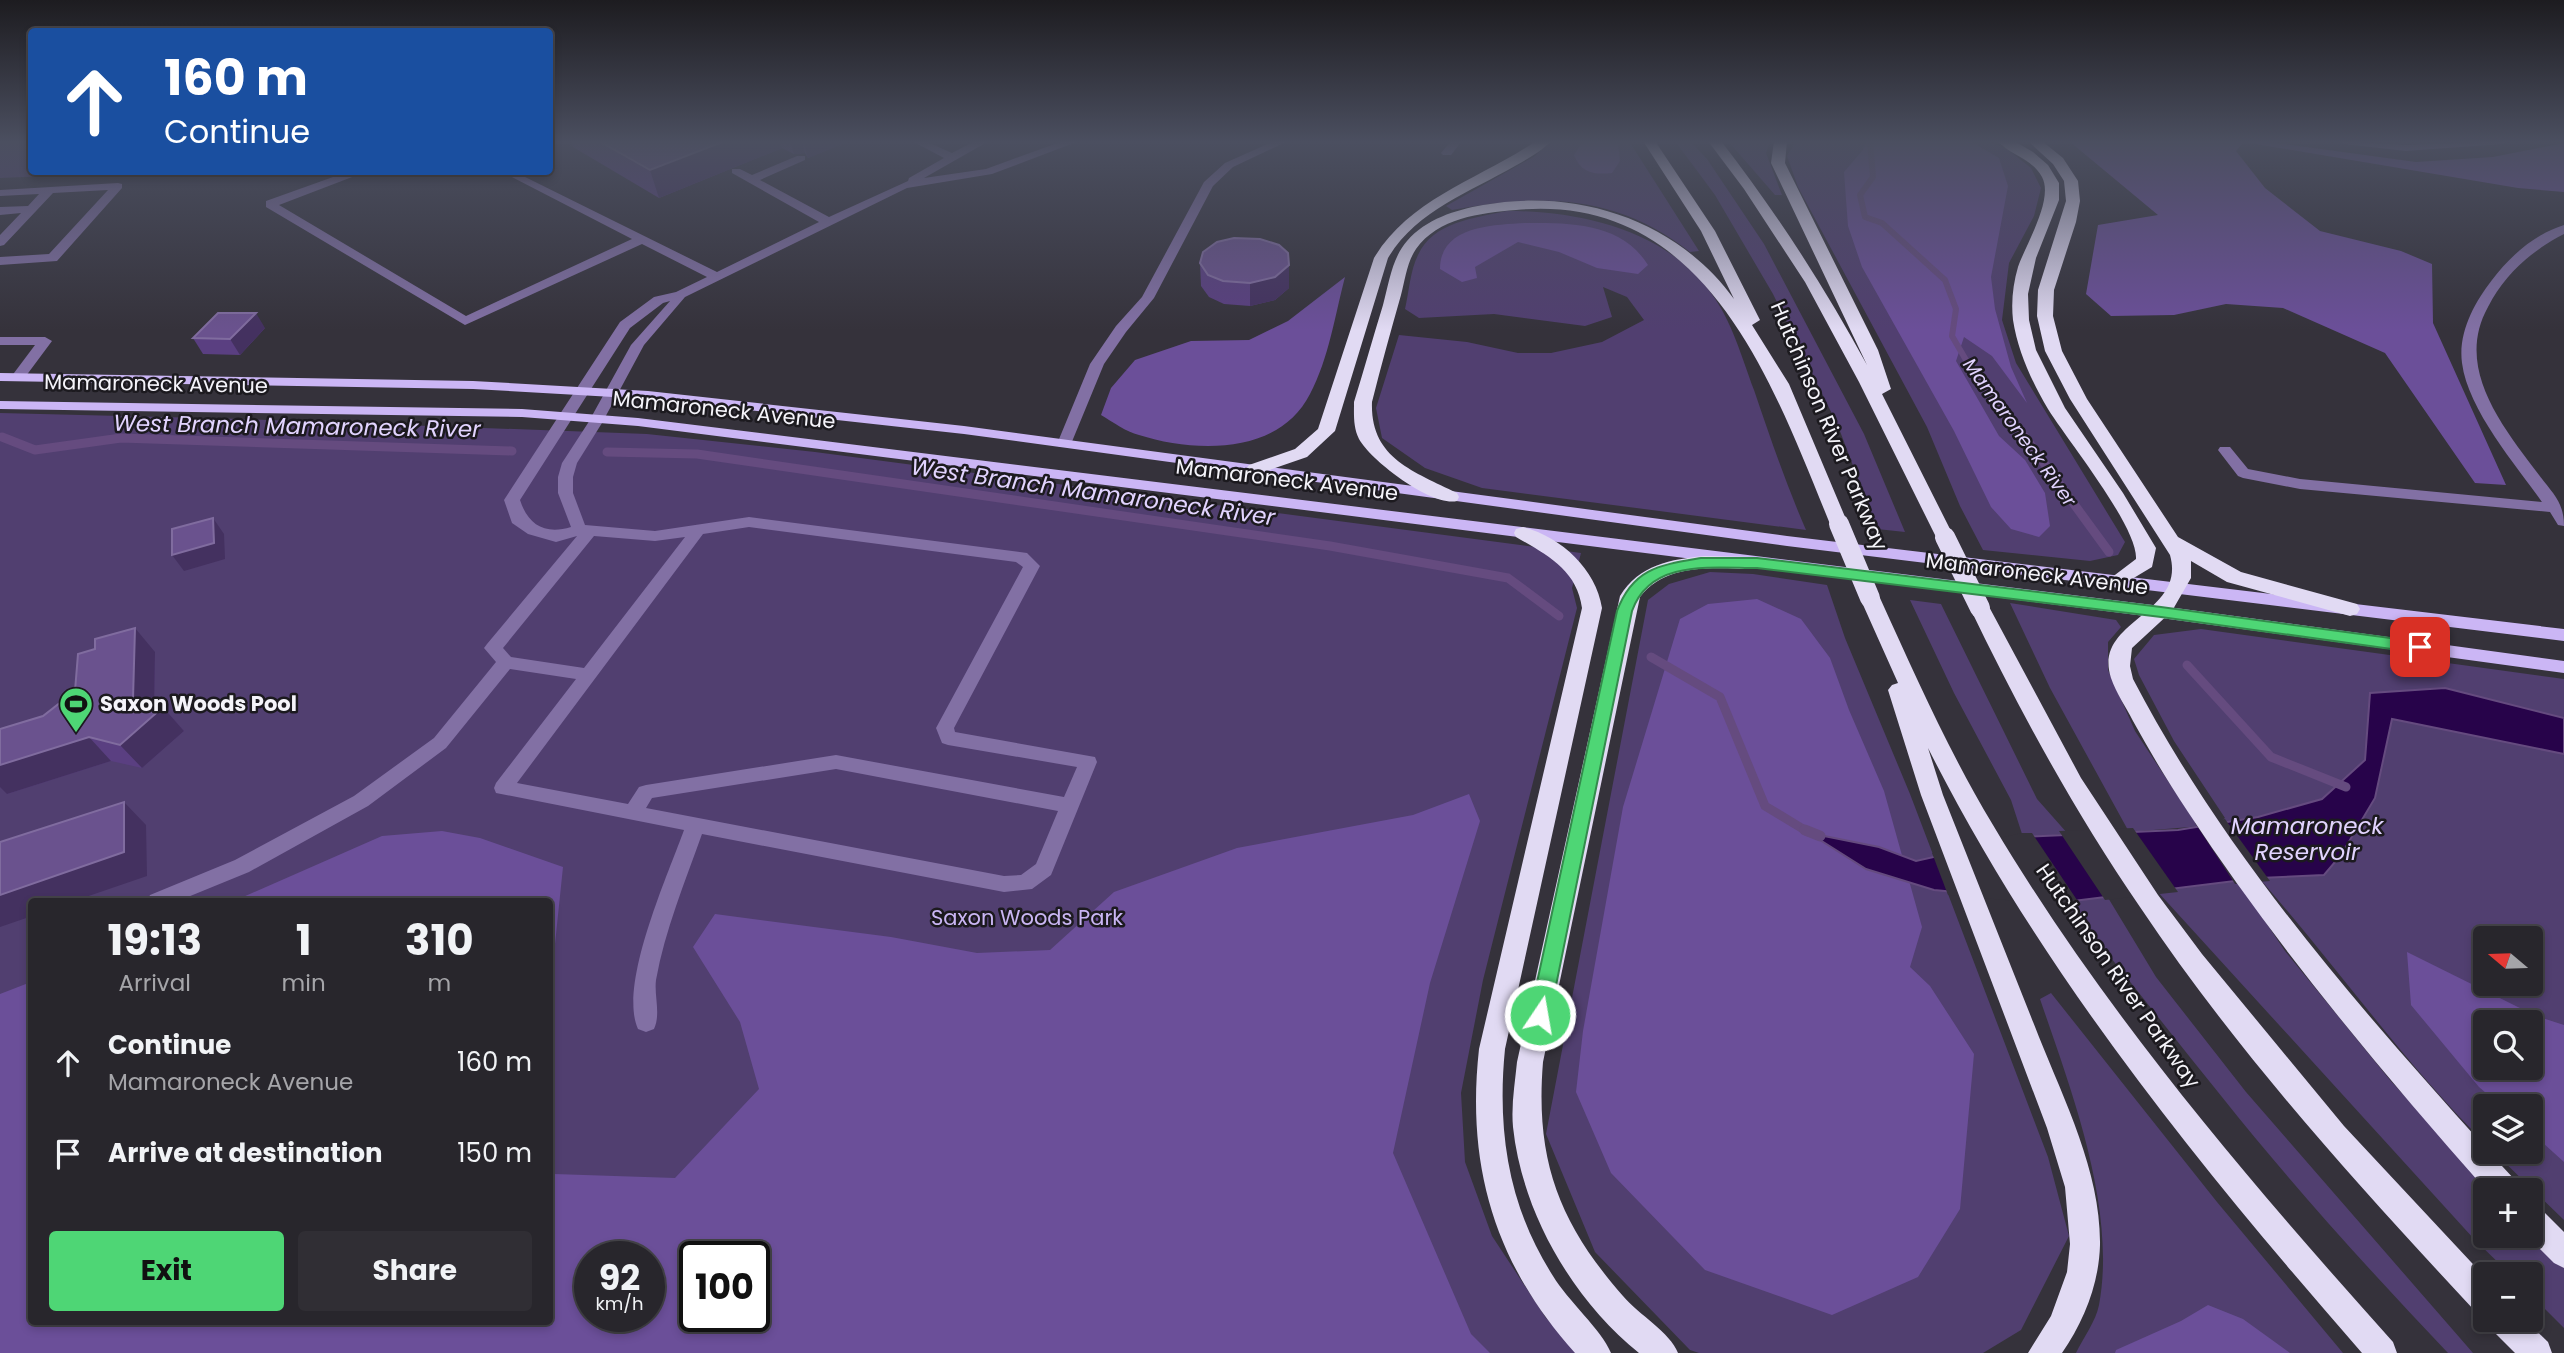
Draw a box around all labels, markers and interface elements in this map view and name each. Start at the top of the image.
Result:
text: 160 m [164,44,308,112]
icon: ahead [49,56,140,147]
text: Continue [164,109,310,154]
street label: Hutchinson River Parkway [1764,297,1895,555]
water label: Mamaroneck River [1956,353,2083,513]
street label: Mamaroneck Avenue [44,367,268,400]
street label: Mamaroneck Avenue [611,383,837,436]
water label: West Branch Mamaroneck River [113,407,482,445]
water label: West Branch Mamaroneck River [909,451,1279,534]
street label: Mamaroneck Avenue [1174,451,1400,508]
street label: Mamaroneck Avenue [1924,545,2150,602]
pin [2390,617,2450,677]
icon: arrive [2401,628,2439,666]
sports icon: Saxon Woods Pool [57,685,95,734]
place label: Saxon Woods Pool [100,689,297,718]
water label: Mamaroneck Reservoir [2231,810,2384,868]
street label: Hutchinson River Parkway [2030,858,2207,1094]
park label: Saxon Woods Park [931,903,1123,932]
text: 19:13 [107,911,202,970]
text: 1 [296,911,311,970]
text: 310 [405,911,474,970]
north arrow [2473,926,2543,996]
map controls [2473,926,2543,1332]
text: Arrival [119,967,191,999]
text: min [282,967,326,999]
text: m [427,967,451,999]
position arrow [1503,978,1577,1052]
button: search [2473,1010,2543,1080]
text: Continue [108,1027,231,1063]
icon: ahead [49,1044,87,1082]
text: 160 m [457,1044,532,1080]
text: Mamaroneck Avenue [108,1066,353,1098]
button: layers [2473,1094,2543,1164]
icon: arrive [49,1135,87,1173]
text: Arrive at destination [108,1135,383,1171]
text: 150 m [457,1135,532,1171]
button: + [2473,1178,2543,1248]
button: Exit [49,1231,284,1311]
button: Share [298,1231,532,1311]
speed limit sign: 100 [679,1241,770,1332]
text: 92 [599,1253,640,1302]
button: − [2473,1262,2543,1332]
text: km/h [596,1291,643,1316]

